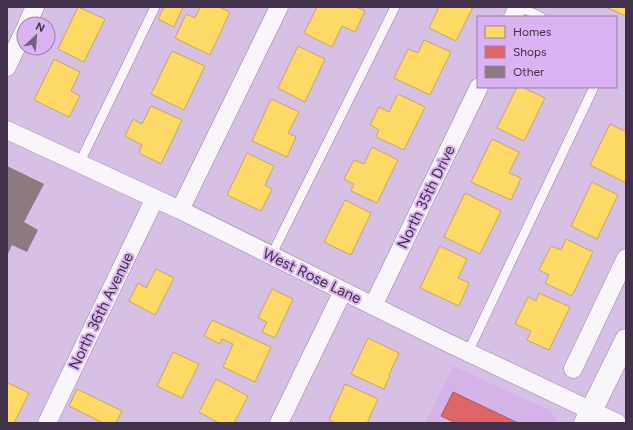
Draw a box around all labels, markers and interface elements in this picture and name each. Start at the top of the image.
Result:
north arrow [16,16,56,56]
legend [477,16,617,88]
text: N [33,20,47,35]
text: Homes [513,25,552,39]
text: Shops [513,45,547,59]
text: Other [513,65,544,79]
street label: North 35th Drive [393,143,459,251]
street label: West Rose Lane [260,244,364,308]
street label: North 36th Avenue [65,249,137,373]

